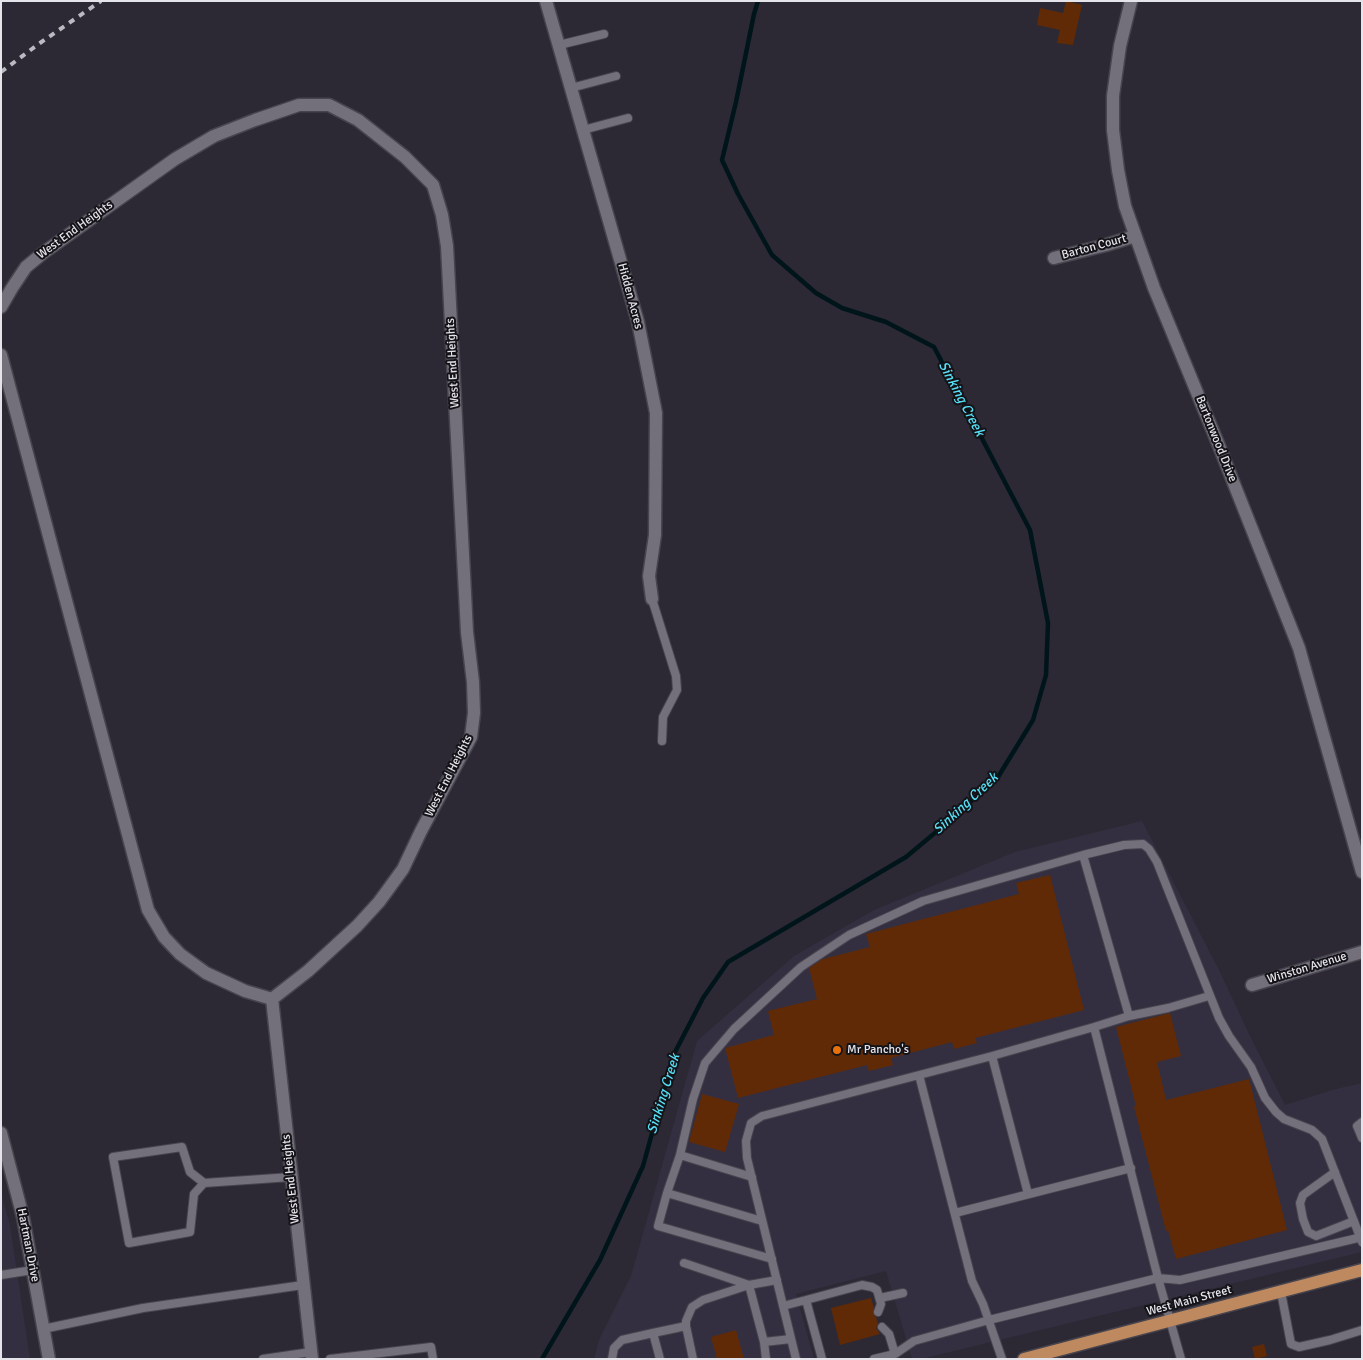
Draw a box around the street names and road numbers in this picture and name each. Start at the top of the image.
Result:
street label: West End Heights [34,198,116,262]
street label: Barton Court [1060,231,1128,263]
street label: Hidden Acres [614,261,646,331]
street label: West End Heights [443,318,463,408]
street label: Bartonwood Drive [1192,394,1240,484]
street label: West End Heights [422,733,476,819]
street label: Winston Avenue [1266,949,1348,987]
street label: West End Heights [279,1134,303,1224]
street label: Hartman Drive [14,1207,42,1283]
street label: West Main Street [1145,1283,1233,1319]

